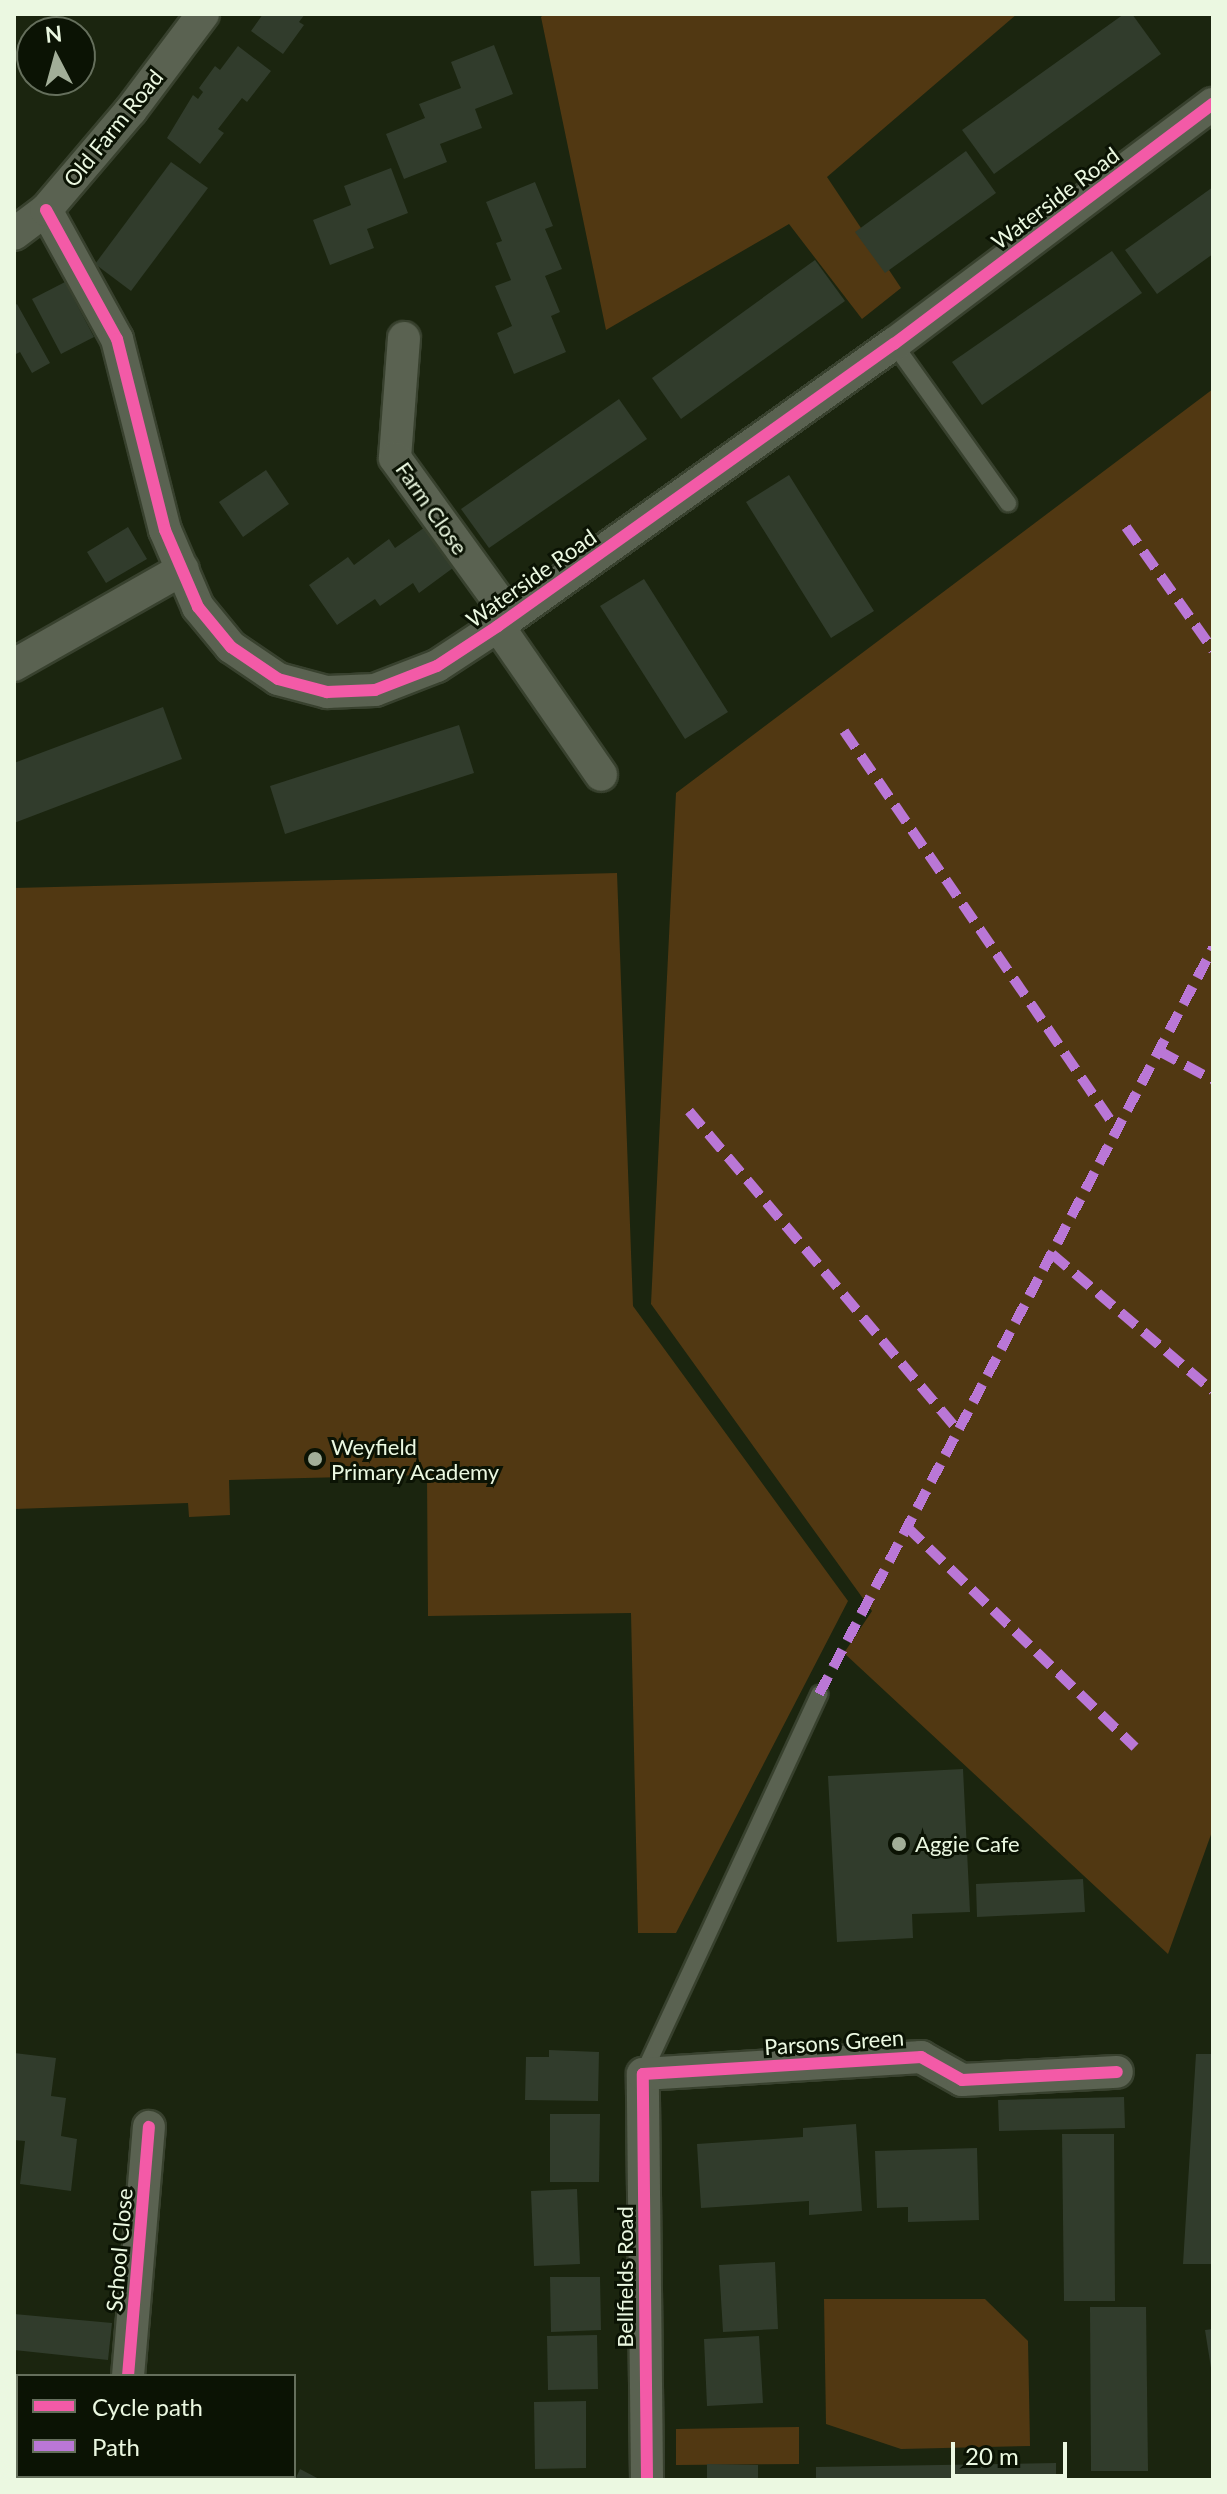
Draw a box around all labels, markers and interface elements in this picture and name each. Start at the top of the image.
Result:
north arrow [16,16,96,96]
text: N [44,19,63,48]
street label: Old Farm Road [58,64,168,192]
street label: Waterside Road [986,141,1124,255]
street label: Farm Close [390,457,474,559]
street label: Waterside Road [461,523,601,633]
place label: Weyfield Primary Academy [331,1433,500,1484]
marker: Weyfield Primary Academy [306,1450,324,1468]
place label: Aggie Cafe [915,1831,1020,1857]
marker: Aggie Cafe [890,1835,908,1853]
street label: Parsons Green [763,2024,905,2060]
street label: School Close [100,2187,138,2313]
street label: Bellfields Road [612,2206,638,2348]
legend [16,2374,296,2478]
text: Cycle path [92,2392,203,2421]
scale bar [955,2426,1071,2476]
text: Path [92,2432,140,2461]
text: 20 m [965,2441,1019,2470]

